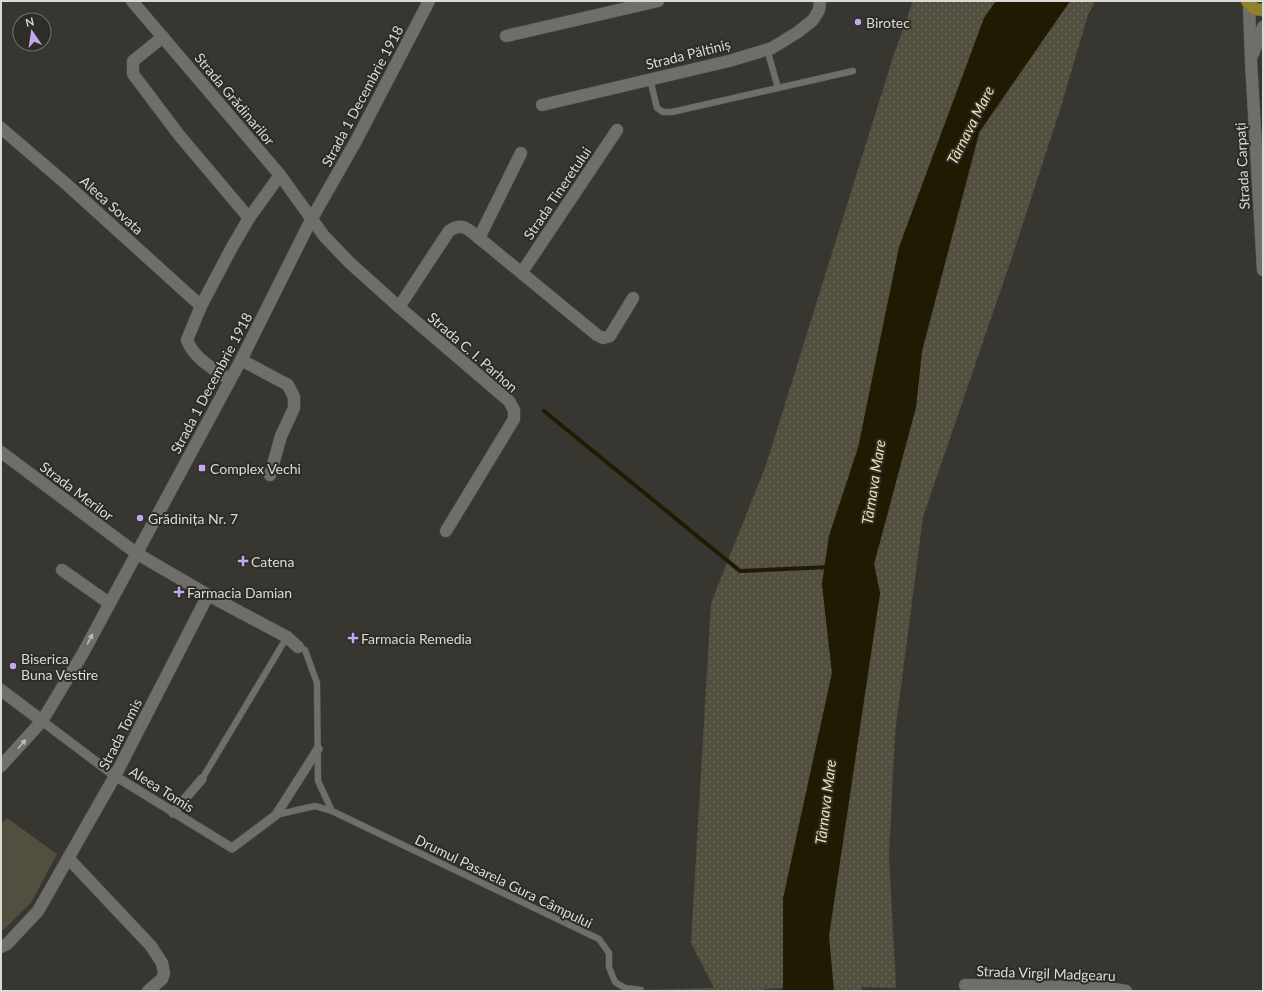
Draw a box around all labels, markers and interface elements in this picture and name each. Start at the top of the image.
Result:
north arrow [12,12,52,52]
text: N [24,14,35,29]
place label: Birotec [866,14,910,31]
marker: Birotec [853,17,863,27]
street label: Strada 1 Decembrie 1918 [318,22,406,170]
street label: Strada Păltiniș [644,35,732,73]
street label: Strada Grădinarilor [191,49,279,149]
water label: Târnava Mare [943,83,997,167]
street label: Strada Carpați [1231,122,1253,210]
street label: Strada Tineretului [520,143,594,243]
street label: Aleea Sovata [77,172,147,238]
street label: Strada C. I. Parhon [425,308,521,396]
street label: Strada 1 Decembrie 1918 [167,309,255,457]
water label: Târnava Mare [857,438,889,526]
street label: Strada Merilor [37,458,117,524]
place label: Complex Vechi [210,460,301,477]
marker: Complex Vechi [197,463,207,473]
place label: Grădinița Nr. 7 [148,510,238,527]
marker: Grădinița Nr. 7 [135,513,145,523]
place label: Catena [251,553,294,570]
marker: Catena [238,556,248,566]
place label: Farmacia Damian [187,584,292,601]
marker: Farmacia Damian [174,587,184,597]
place label: Farmacia Remedia [361,630,472,647]
one-way arrow [87,633,94,645]
marker: Farmacia Remedia [348,633,358,643]
place label: Biserica Buna Vestire [21,650,98,683]
marker: Biserica Buna Vestire [8,661,18,671]
street label: Strada Tomis [95,696,145,772]
one-way arrow [17,738,26,749]
water label: Târnava Mare [811,759,839,845]
street label: Aleea Tomis [127,762,197,816]
street label: Drumul Pasarela Gura Câmpului [413,831,595,931]
street label: Strada Virgil Madgearu [976,962,1116,984]

